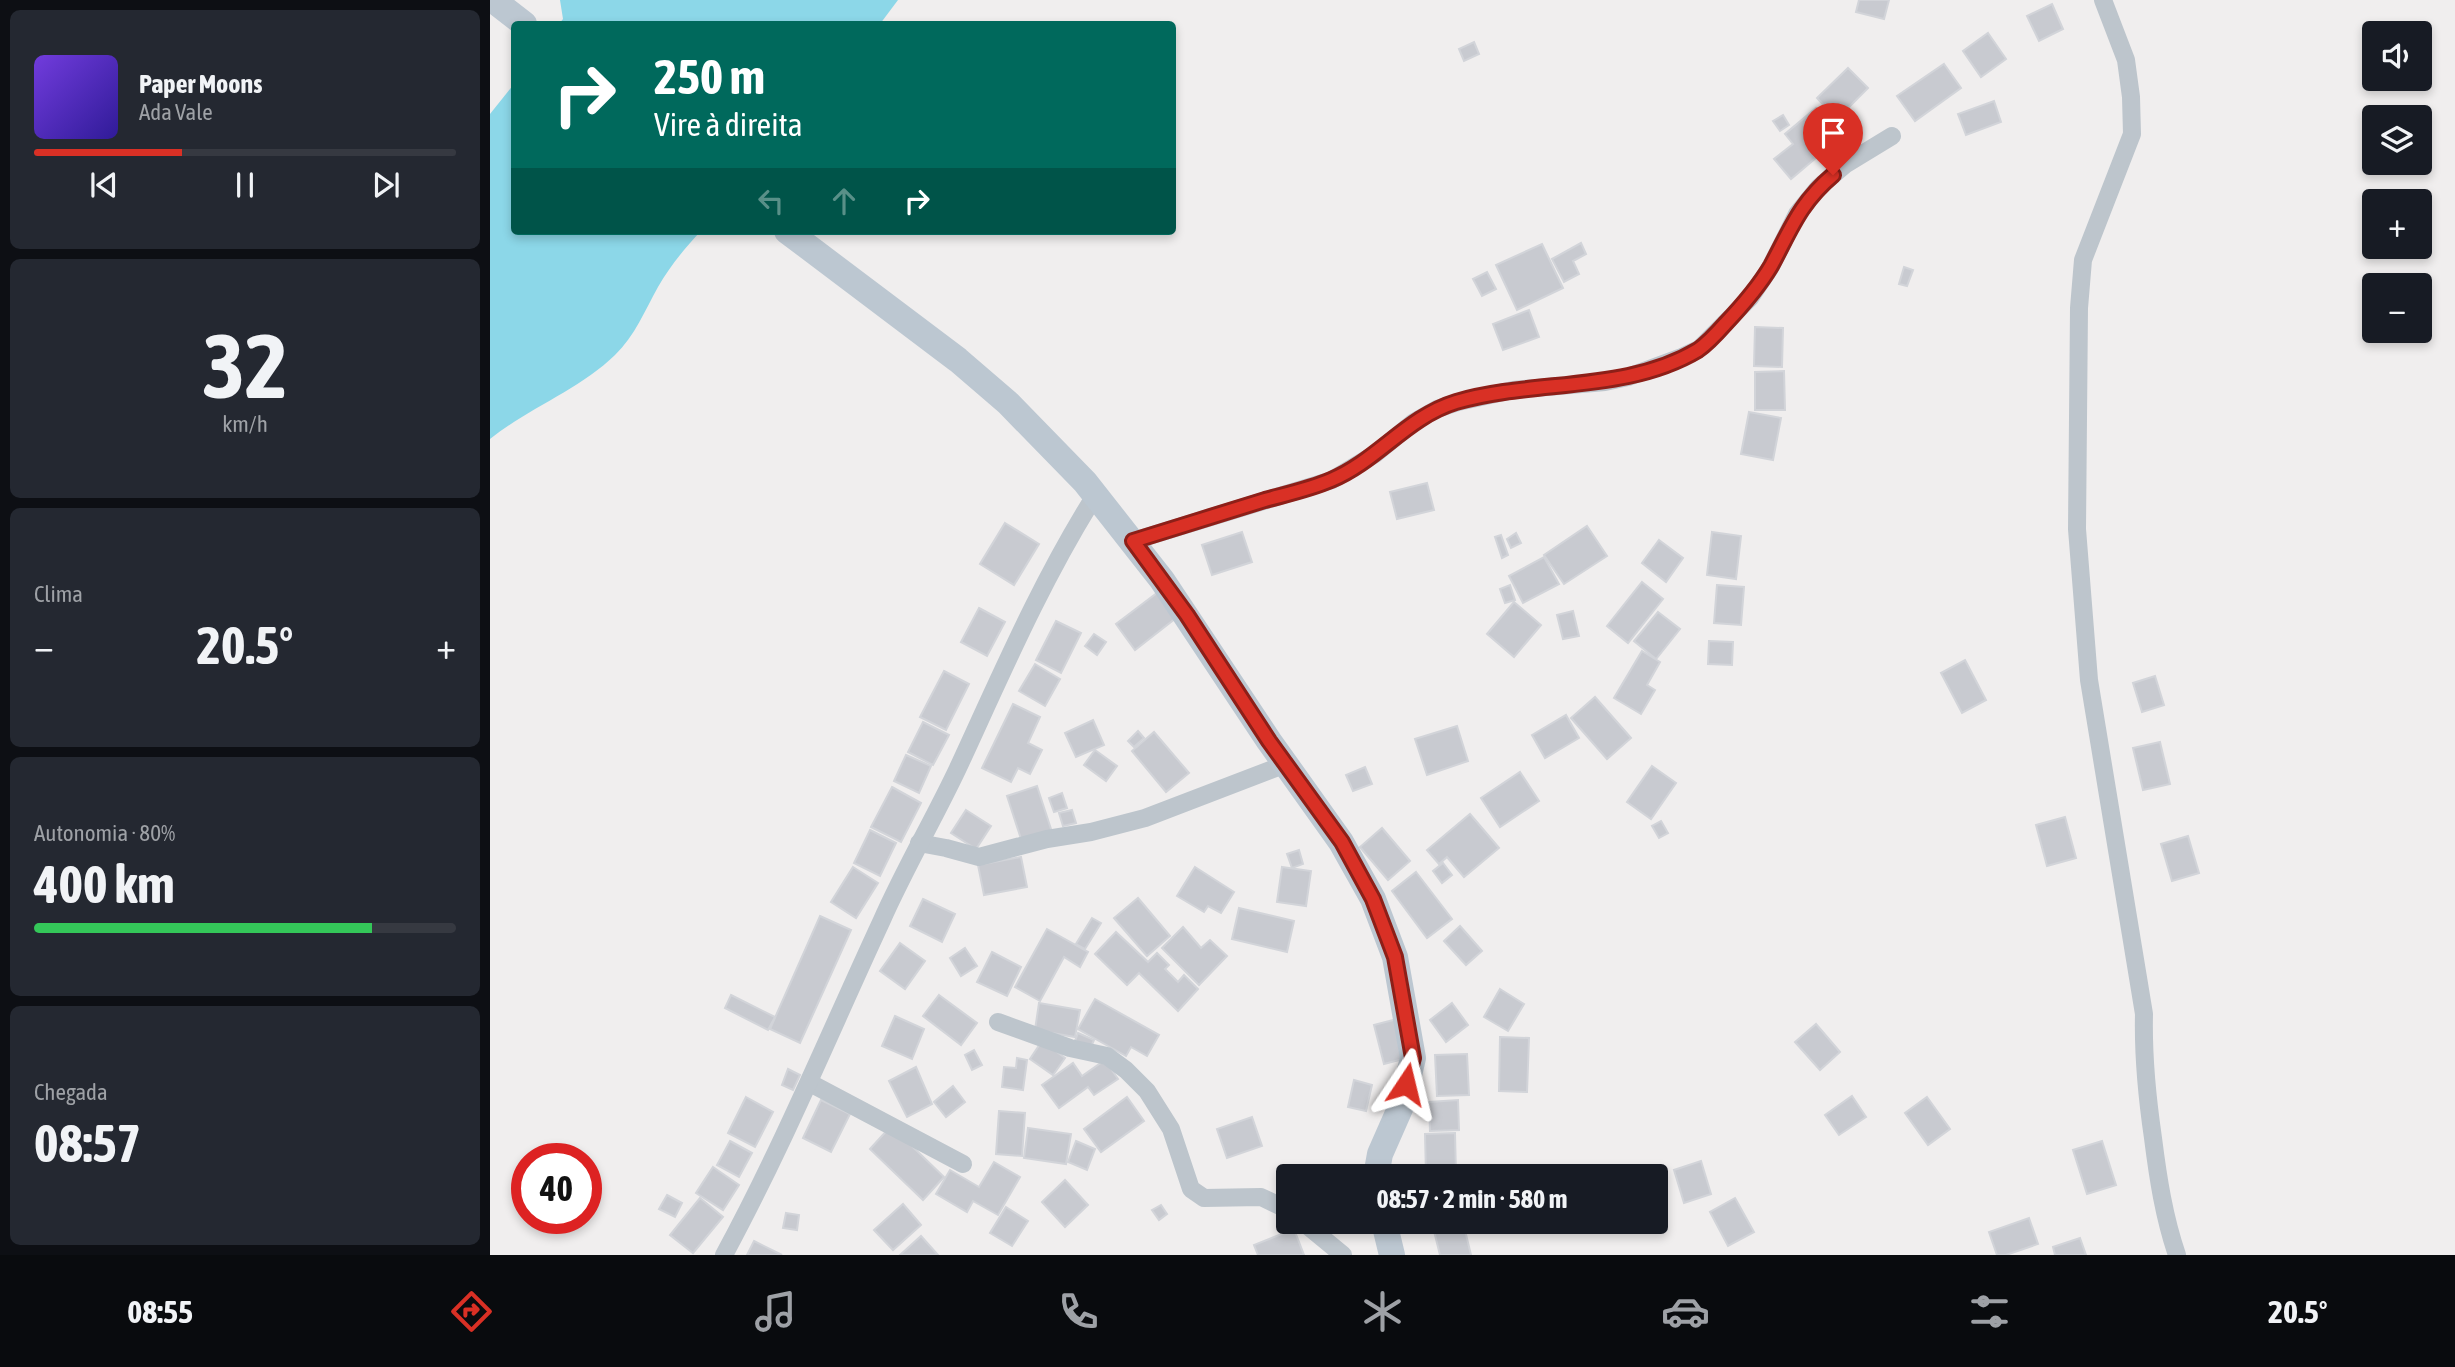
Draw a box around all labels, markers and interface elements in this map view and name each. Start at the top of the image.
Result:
map controls [2362,21,2432,343]
button: sound [2362,21,2432,91]
text: 250 m [654,48,765,104]
icon: right [539,49,630,140]
text: Paper Moons [139,69,262,99]
text: Ada Vale [139,99,213,125]
pin [1803,103,1863,175]
button: layers [2362,105,2432,175]
text: Vire à direita [654,106,803,143]
icon: arrive [1814,114,1852,152]
icon: previous [85,166,123,204]
icon: pause [226,166,264,204]
icon: next [367,166,405,204]
icon: left [752,182,790,220]
icon: ahead [825,182,863,220]
icon: right [898,182,936,220]
button: + [2362,189,2432,259]
button: − [2362,273,2432,343]
text: 32 [202,313,288,417]
text: km/h [222,411,268,437]
text: Clima [34,581,83,607]
text: 20.5° [197,615,293,675]
text: − [34,624,54,667]
text: + [436,624,456,667]
text: Autonomia · 80% [34,820,175,846]
text: 400 km [34,854,175,914]
position arrow [1369,1047,1443,1121]
text: Chegada [34,1079,108,1105]
text: 08:57 [34,1113,141,1173]
speed limit sign: 40 [511,1143,602,1234]
text: 08:57 · 2 min · 580 m [1377,1184,1567,1214]
icon: directions [447,1287,496,1336]
icon: music [751,1287,800,1336]
icon: phone [1054,1287,1103,1336]
icon: climate [1358,1287,1407,1336]
icon: car [1661,1287,1710,1336]
icon: filters [1965,1287,2014,1336]
text: 08:55 [127,1293,193,1330]
text: 20.5° [2268,1293,2328,1330]

